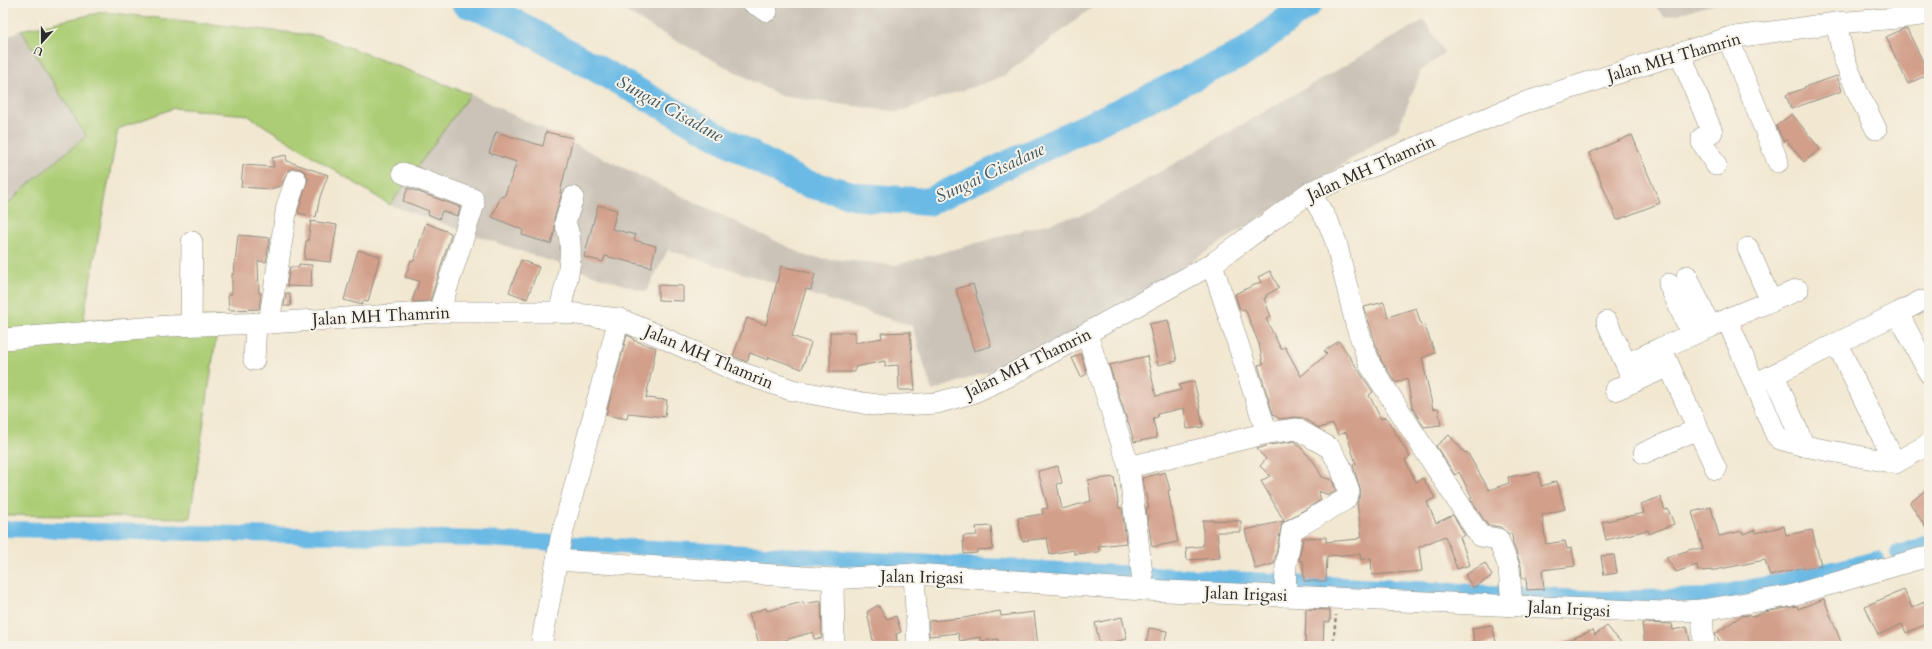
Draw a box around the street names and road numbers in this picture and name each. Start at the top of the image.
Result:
street label: Jalan MH Thamrin [1602,27,1744,88]
street label: Jalan MH Thamrin [1301,129,1439,208]
street label: Jalan MH Thamrin [309,301,451,331]
street label: Jalan MH Thamrin [638,318,777,395]
street label: Jalan MH Thamrin [958,322,1095,405]
street label: Jalan Irigasi [877,565,964,589]
street label: Jalan Irigasi [1201,581,1288,607]
street label: Jalan Irigasi [1524,595,1611,623]

